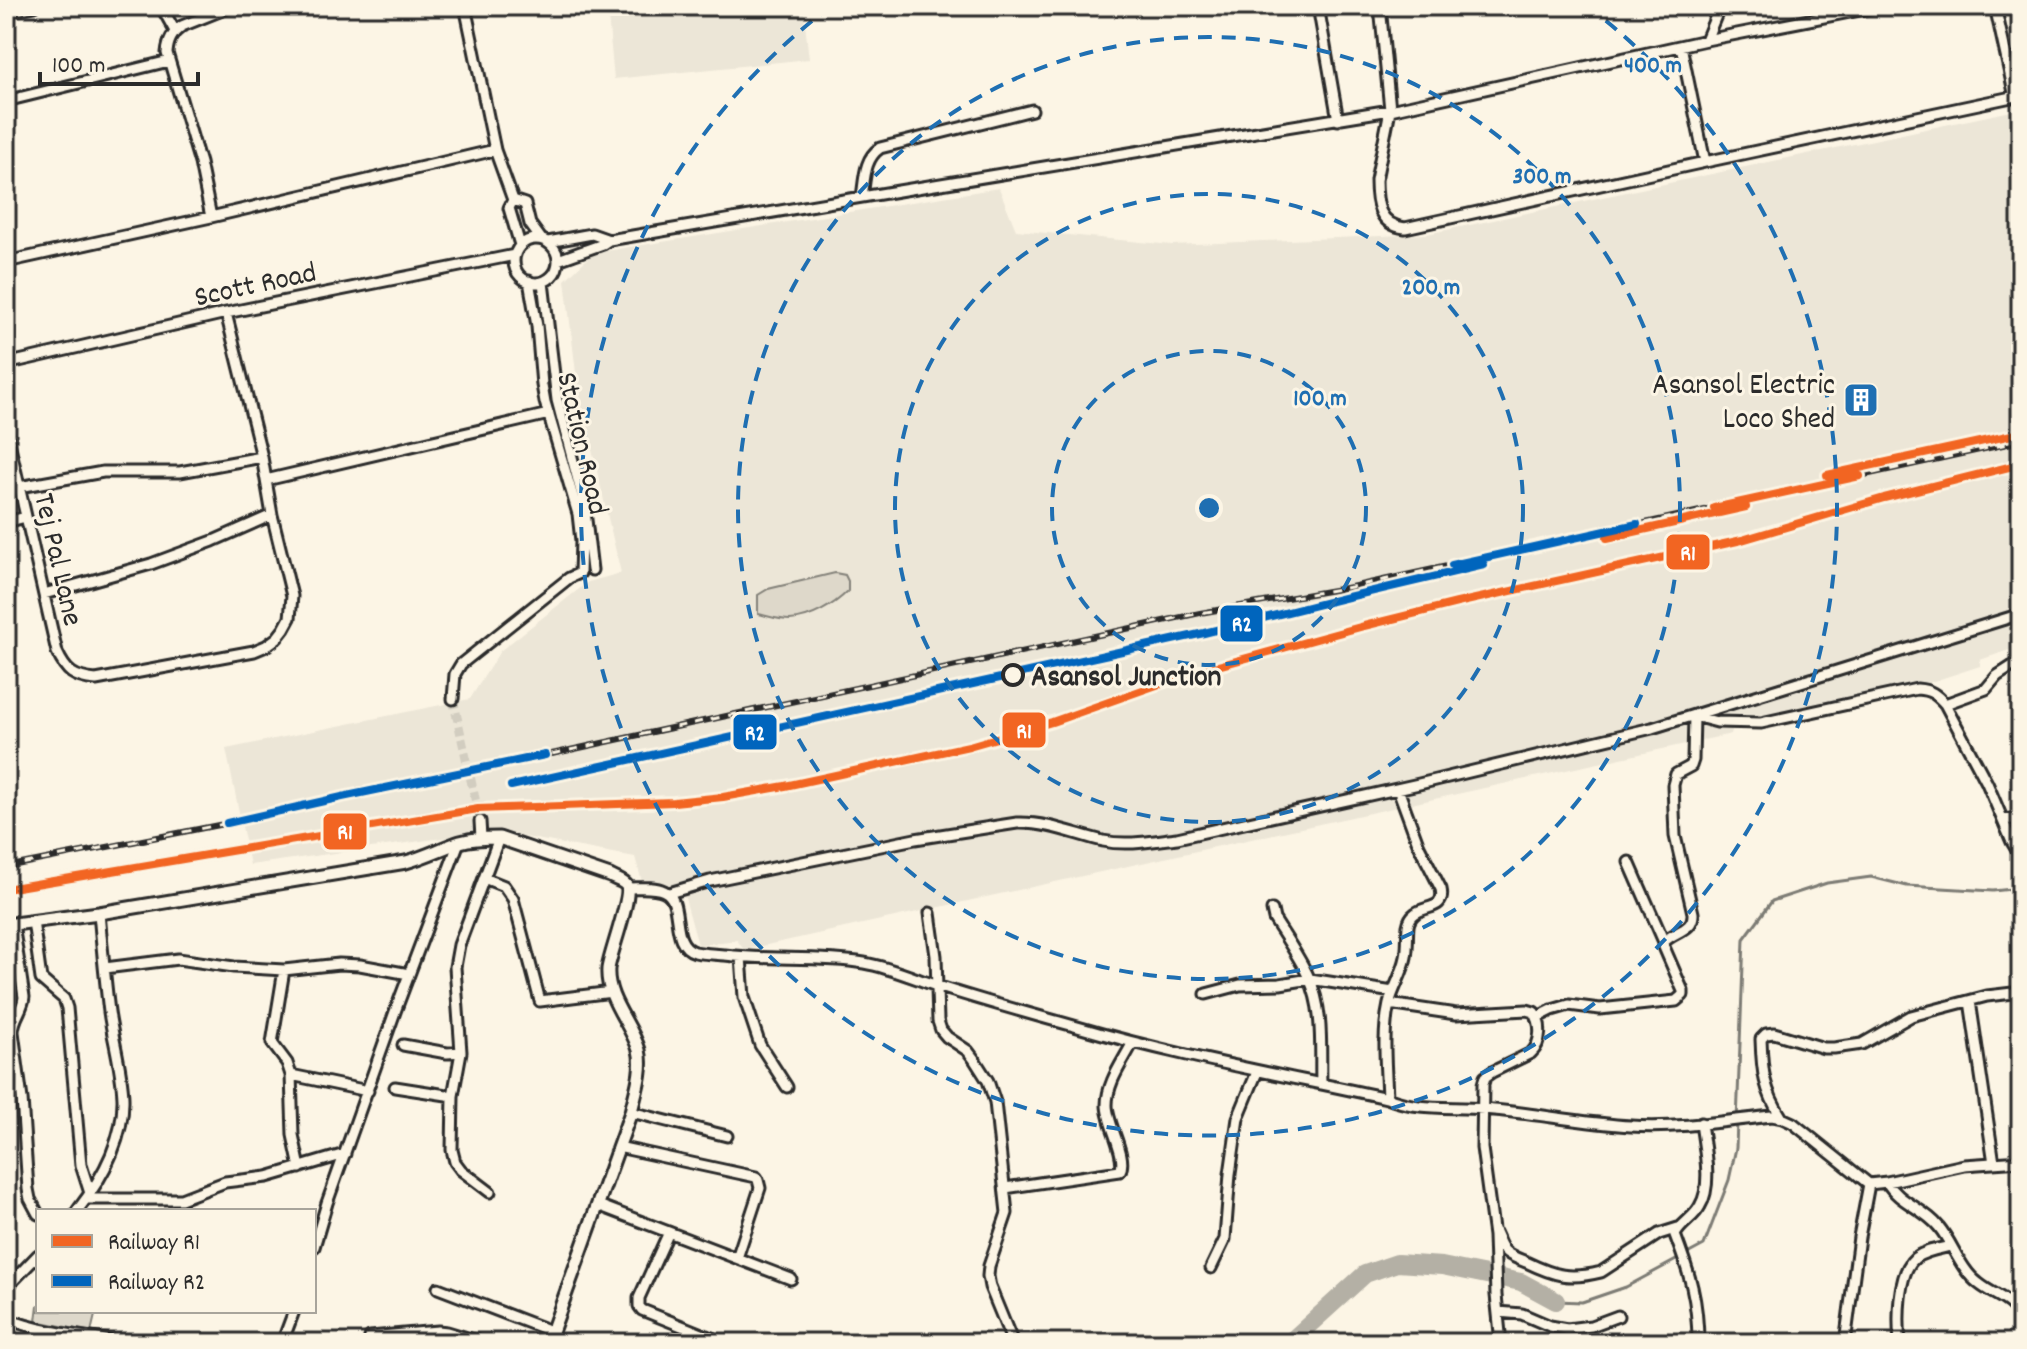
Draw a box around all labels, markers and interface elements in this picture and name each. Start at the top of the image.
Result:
scale bar [40,36,198,86]
text: 100 m [52,50,105,84]
text: 400 m [1624,50,1682,84]
text: 300 m [1513,161,1571,195]
street label: Scott Road [191,254,321,321]
text: 200 m [1402,272,1460,306]
place label: Asansol Electric Loco Shed [1652,366,1835,443]
street label: Station Road [542,368,617,520]
building icon: Asansol Electric Loco Shed [1842,381,1880,419]
text: 100 m [1293,383,1347,417]
street label: Tej Pal Lane [19,489,92,631]
centre of rings [1195,494,1223,522]
line badge: R1 [1665,533,1711,571]
text: R1 [1680,540,1696,571]
line badge: R2 [1219,604,1264,643]
text: R2 [1232,611,1252,642]
place label: Asansol Junction [1031,658,1222,701]
marker: Asansol Junction [1002,664,1024,686]
line badge: R1 [1001,711,1047,749]
line badge: R2 [732,713,778,751]
text: R1 [1016,718,1032,749]
text: R2 [745,720,765,751]
line badge: R1 [322,812,368,851]
text: R1 [337,819,353,850]
legend [36,1209,316,1313]
text: Railway R1 [108,1227,200,1261]
text: Railway R2 [108,1267,205,1301]

